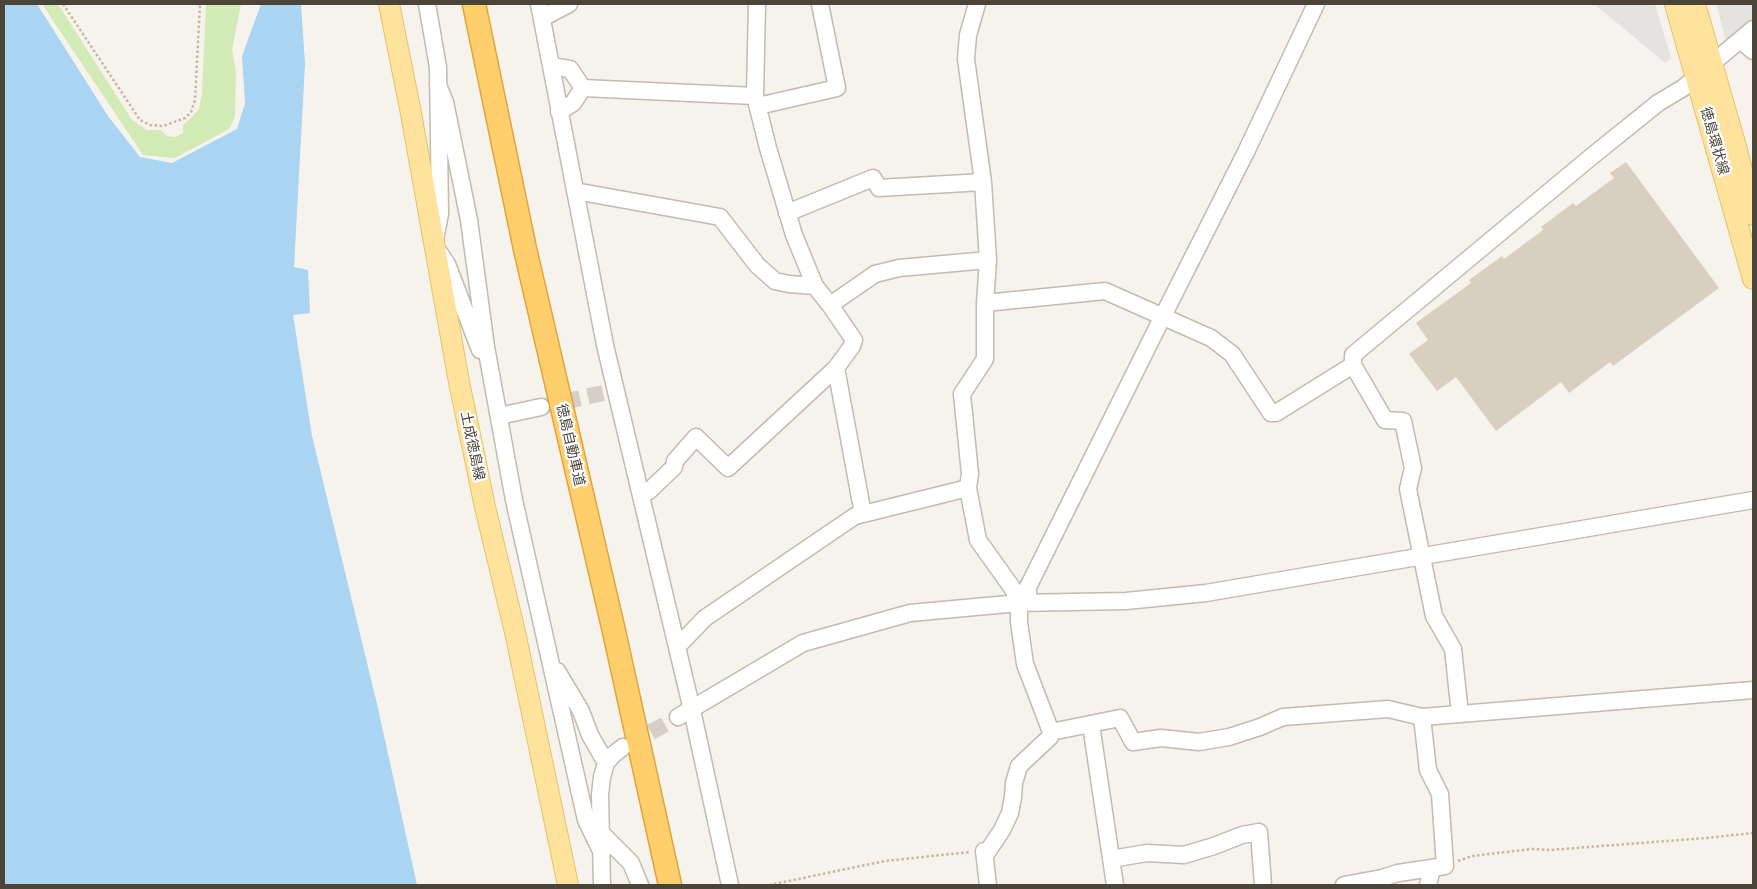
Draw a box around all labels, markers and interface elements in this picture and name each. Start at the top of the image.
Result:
street label: 徳島環状線 [1696,105,1732,177]
street label: 徳島自動車道 [552,402,588,488]
street label: 土成徳島線 [457,410,487,482]

